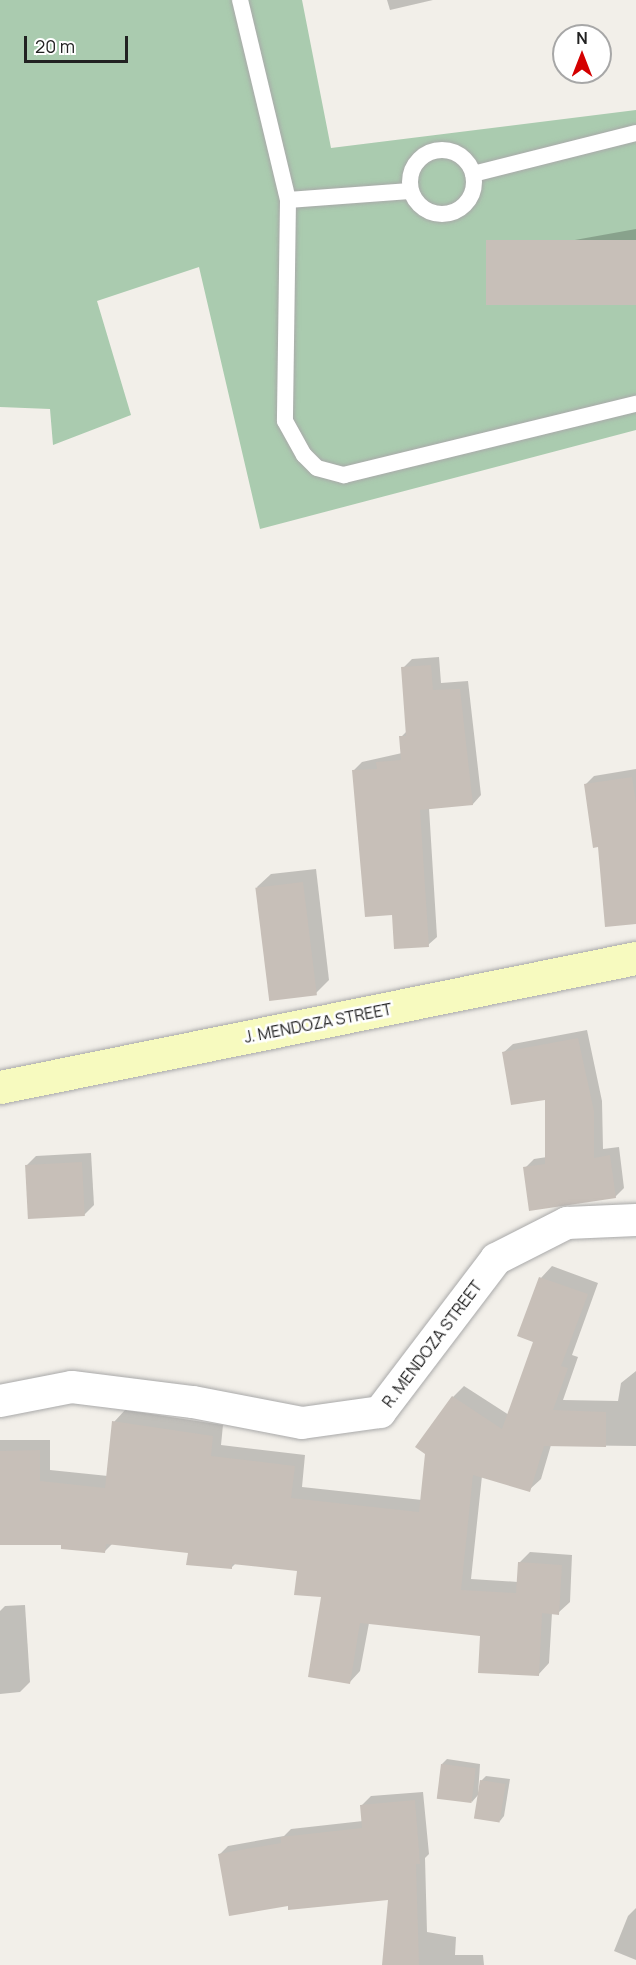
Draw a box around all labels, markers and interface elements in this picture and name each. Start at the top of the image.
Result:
scale bar [27,24,130,62]
north arrow [552,24,612,84]
text: N [576,27,588,49]
text: 20 m [35,34,75,58]
street label: J. MENDOZA STREET [242,999,394,1047]
street label: R. MENDOZA STREET [378,1277,486,1411]

